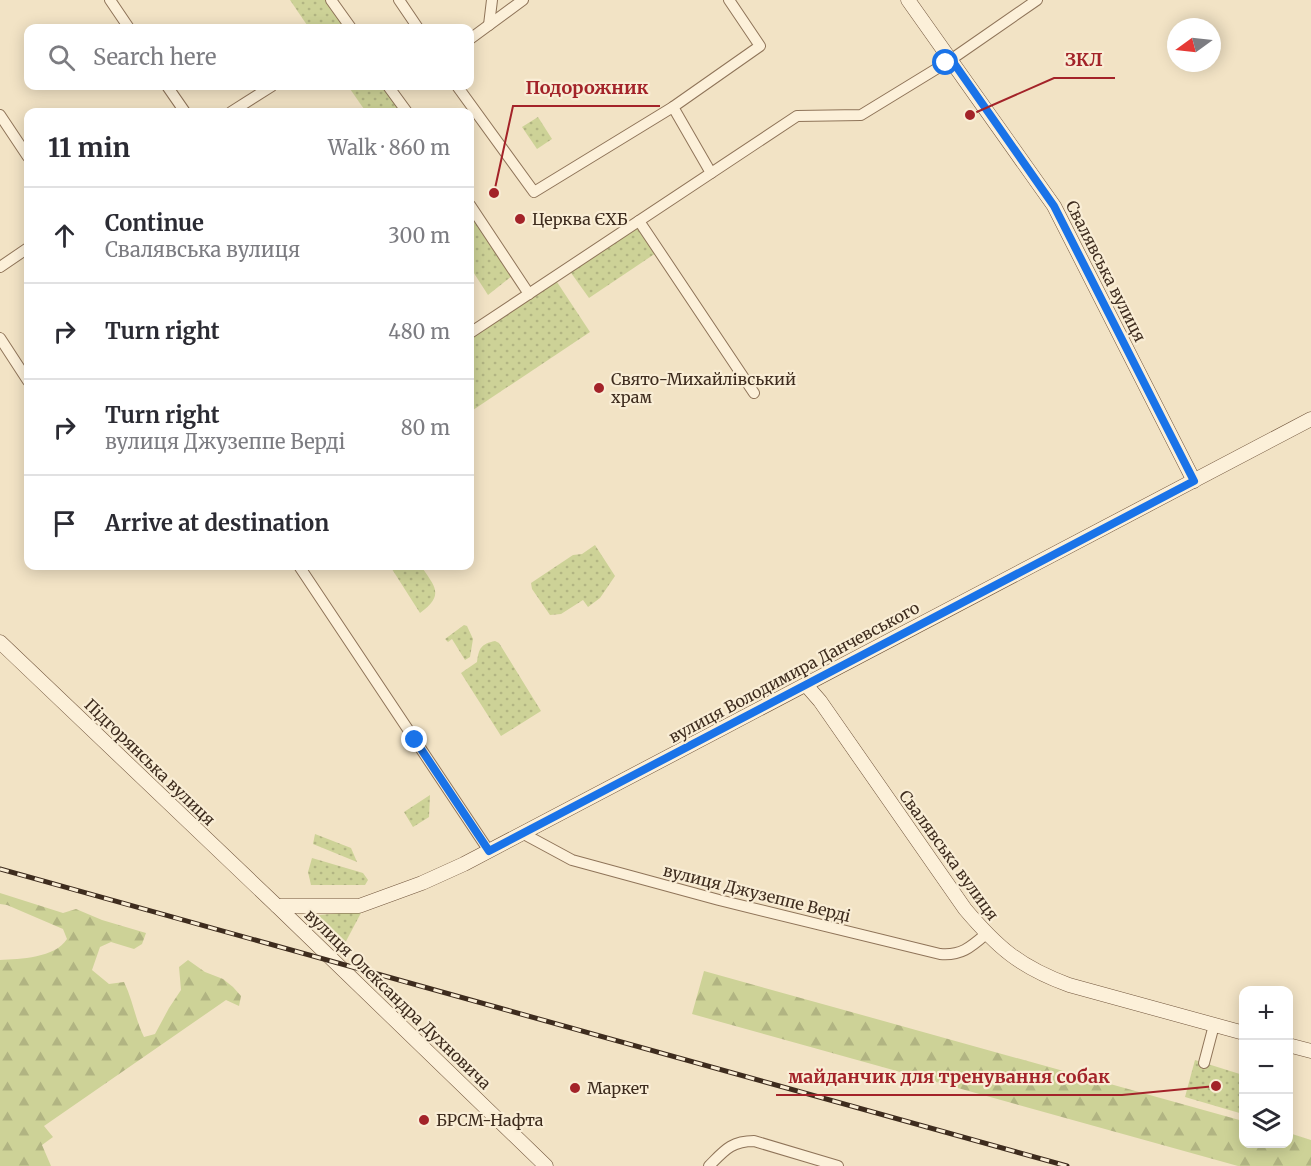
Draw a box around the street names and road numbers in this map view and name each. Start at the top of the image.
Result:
street label: Свалявська вулиця [1062,197,1150,345]
street label: вулиця Володимира Данчевського [665,597,923,747]
street label: Підгорянська вулиця [81,694,219,830]
street label: Свалявська вулиця [895,786,1003,924]
street label: вулиця Джузеппе Верді [661,860,853,926]
street label: вулиця Олександра Духновича [301,905,495,1094]

